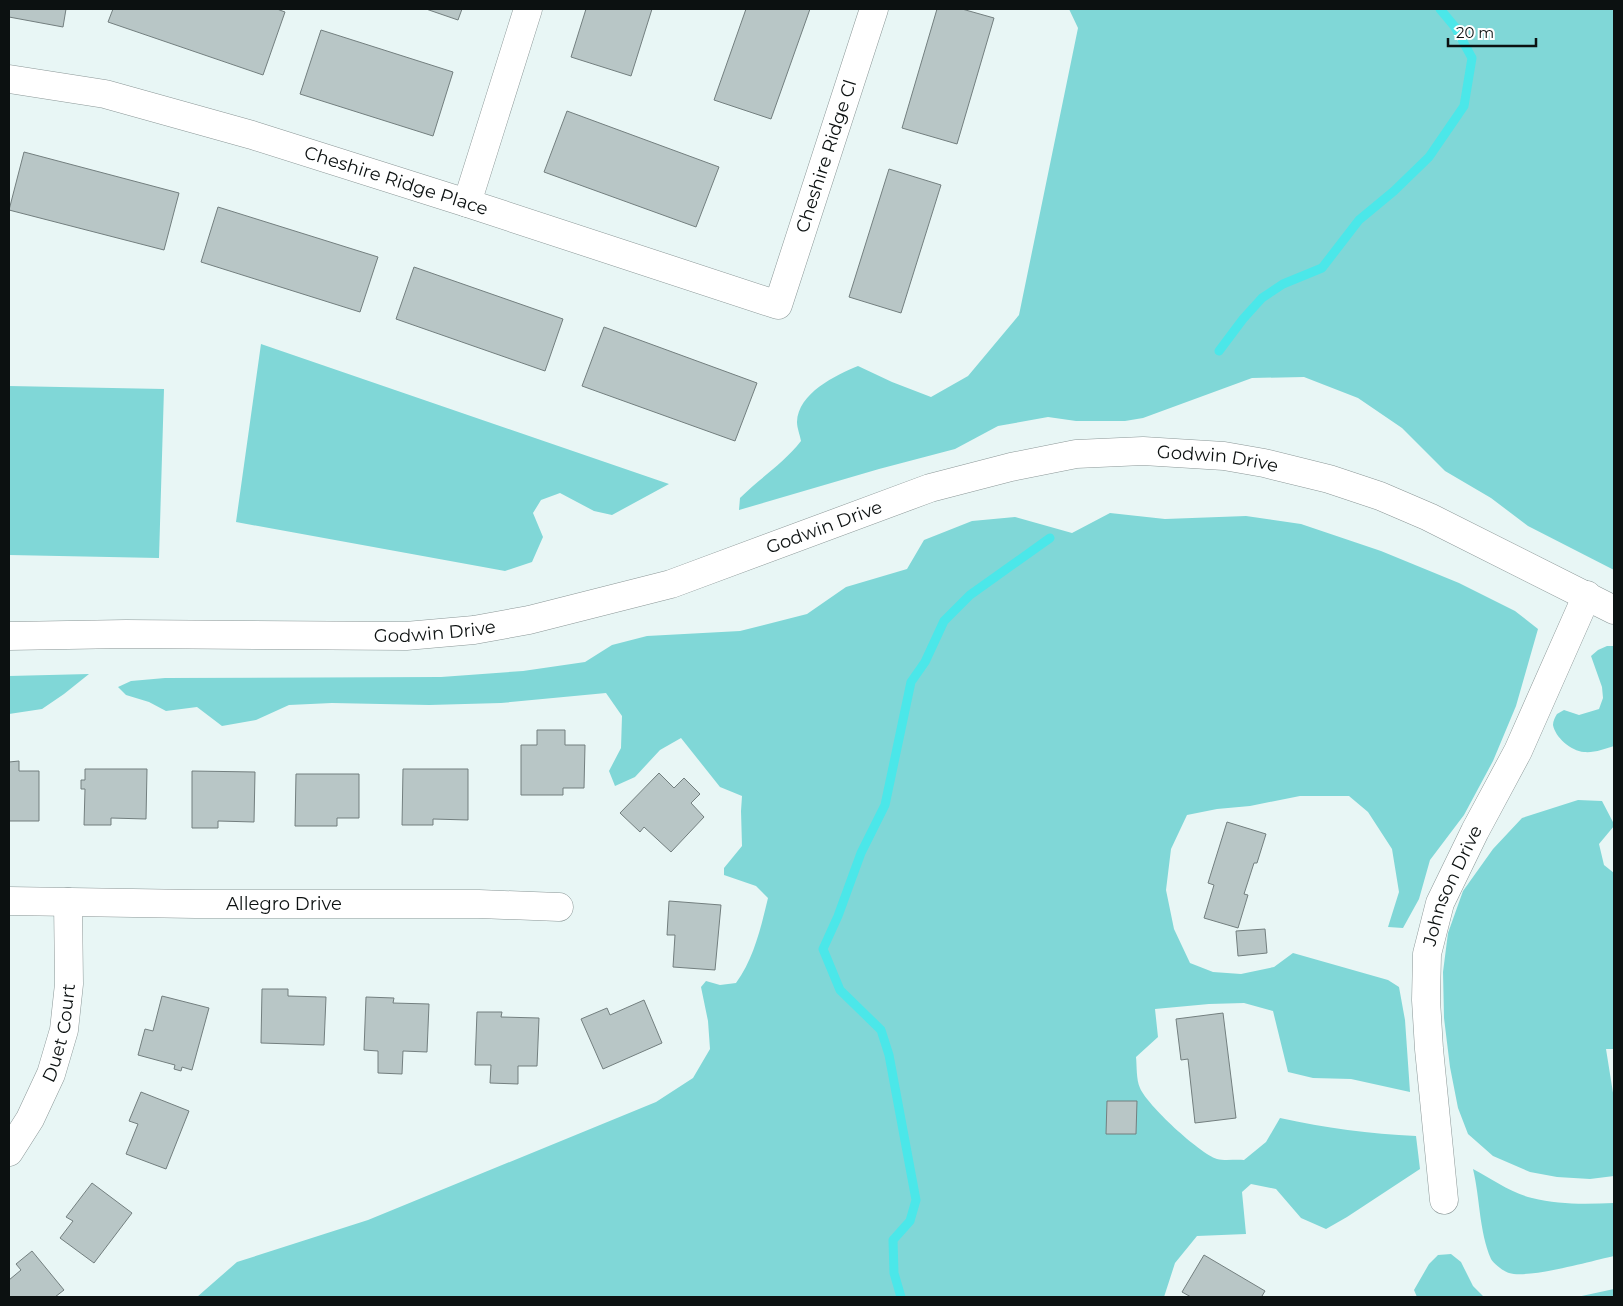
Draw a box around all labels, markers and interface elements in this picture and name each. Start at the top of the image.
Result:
scale bar [1448,15,1536,47]
text: 20 m [1456,23,1494,42]
street label: Cheshire Ridge Cl [791,77,861,236]
street label: Cheshire Ridge Place [302,141,491,220]
street label: Godwin Drive [1156,441,1281,477]
street label: Godwin Drive [763,496,885,559]
street label: Godwin Drive [374,615,498,647]
street label: Johnson Drive [1418,822,1487,949]
street label: Allegro Drive [226,893,342,915]
street label: Duet Court [38,983,80,1086]

